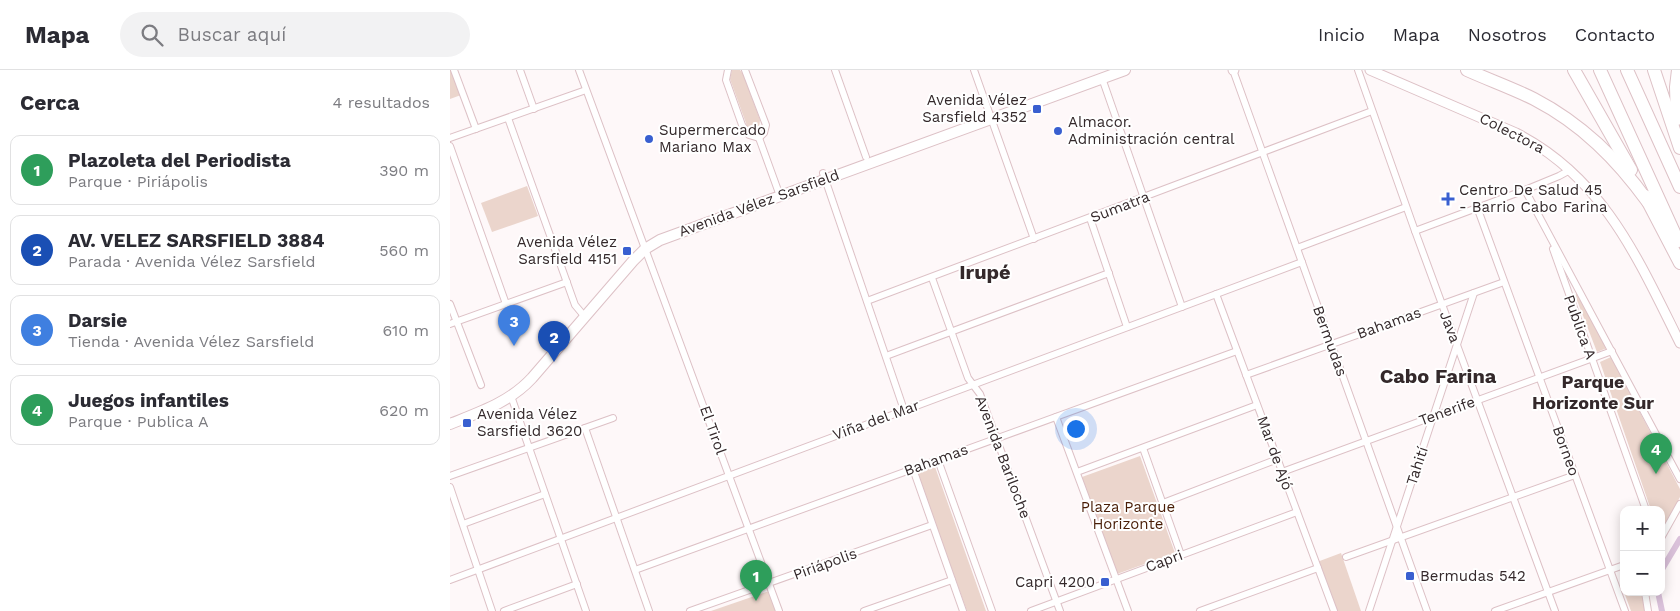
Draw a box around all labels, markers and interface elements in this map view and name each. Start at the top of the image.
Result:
search box [120,12,470,57]
text: Mapa [25,21,90,49]
icon: search [138,21,166,49]
text: Buscar aquí [178,23,286,46]
text: Inicio [1318,24,1365,45]
text: Mapa [1393,24,1440,45]
text: Nosotros [1468,24,1547,45]
text: Contacto [1575,24,1655,45]
text: Cerca [20,90,79,115]
place label: Avenida Vélez Sarsfield 4352 [922,91,1027,126]
text: 4 resultados [333,93,430,112]
marker: Avenida Vélez Sarsfield 4352 [1031,103,1043,115]
street label: Colectora [1476,109,1548,157]
place label: Almacor. Administración central [1068,113,1235,148]
place label: Supermercado Mariano Max [659,121,766,156]
marker: Almacor. Administración central [1052,125,1064,137]
marker: Supermercado Mariano Max [643,133,655,145]
text: Plazoleta del Periodista [68,149,291,172]
text: 1 [34,161,40,180]
text: 390 m [379,161,429,180]
street label: Avenida Vélez Sarsfield [676,166,842,240]
text: Parque · Piriápolis [68,172,208,191]
place label: Centro De Salud 45 - Barrio Cabo Farina [1459,181,1608,216]
street label: Sumatra [1088,187,1153,227]
marker: Centro De Salud 45 - Barrio Cabo Farina [1441,192,1455,206]
text: AV. VELEZ SARSFIELD 3884 [68,229,324,252]
place label: Avenida Vélez Sarsfield 4151 [517,233,617,268]
text: 2 [32,241,42,260]
text: 560 m [379,241,429,260]
marker: Avenida Vélez Sarsfield 4151 [621,245,633,257]
text: Parada · Avenida Vélez Sarsfield [68,252,316,271]
district label: Irupé [959,260,1011,284]
street label: Publica A [1560,292,1600,362]
street label: Bermudas [1309,303,1351,379]
street label: Bahamas [1355,303,1424,343]
pin: 3 [498,305,530,346]
text: Darsie [68,309,127,332]
street label: Java [1436,309,1464,346]
text: 3 [32,321,42,340]
text: 610 m [382,321,429,340]
pin: 2 [538,321,570,362]
text: Tienda · Avenida Vélez Sarsfield [68,332,314,351]
district label: Cabo Farina [1380,364,1497,388]
district label: Parque Horizonte Sur [1532,371,1654,413]
text: Juegos infantiles [68,389,229,412]
street label: Avenida Bariloche [971,393,1035,521]
street label: Tenerife [1416,393,1478,429]
street label: Viña del Mar [830,396,922,444]
text: 4 [32,401,42,420]
text: 620 m [379,401,429,420]
street label: El Tirol [696,403,730,457]
place label: Avenida Vélez Sarsfield 3620 [477,405,582,440]
text: Parque · Publica A [68,412,209,431]
street label: Mar de Ajó [1253,413,1297,493]
your location [1063,416,1089,442]
marker: Avenida Vélez Sarsfield 3620 [461,417,473,429]
street label: Borneo [1549,424,1583,478]
pin: 4 [1640,433,1672,474]
street label: Bahamas [902,440,971,480]
street label: Tahití [1402,444,1432,488]
park label: Plaza Parque Horizonte [1081,498,1175,533]
map controls [1620,506,1665,596]
button: + [1620,506,1665,551]
street label: Piriápolis [791,544,859,584]
street label: Capri [1143,546,1185,576]
button: − [1620,551,1665,596]
pin: 1 [740,560,772,601]
place label: Bermudas 542 [1420,567,1526,585]
marker: Bermudas 542 [1404,570,1416,582]
place label: Capri 4200 [1015,573,1095,591]
marker: Capri 4200 [1099,576,1111,588]

